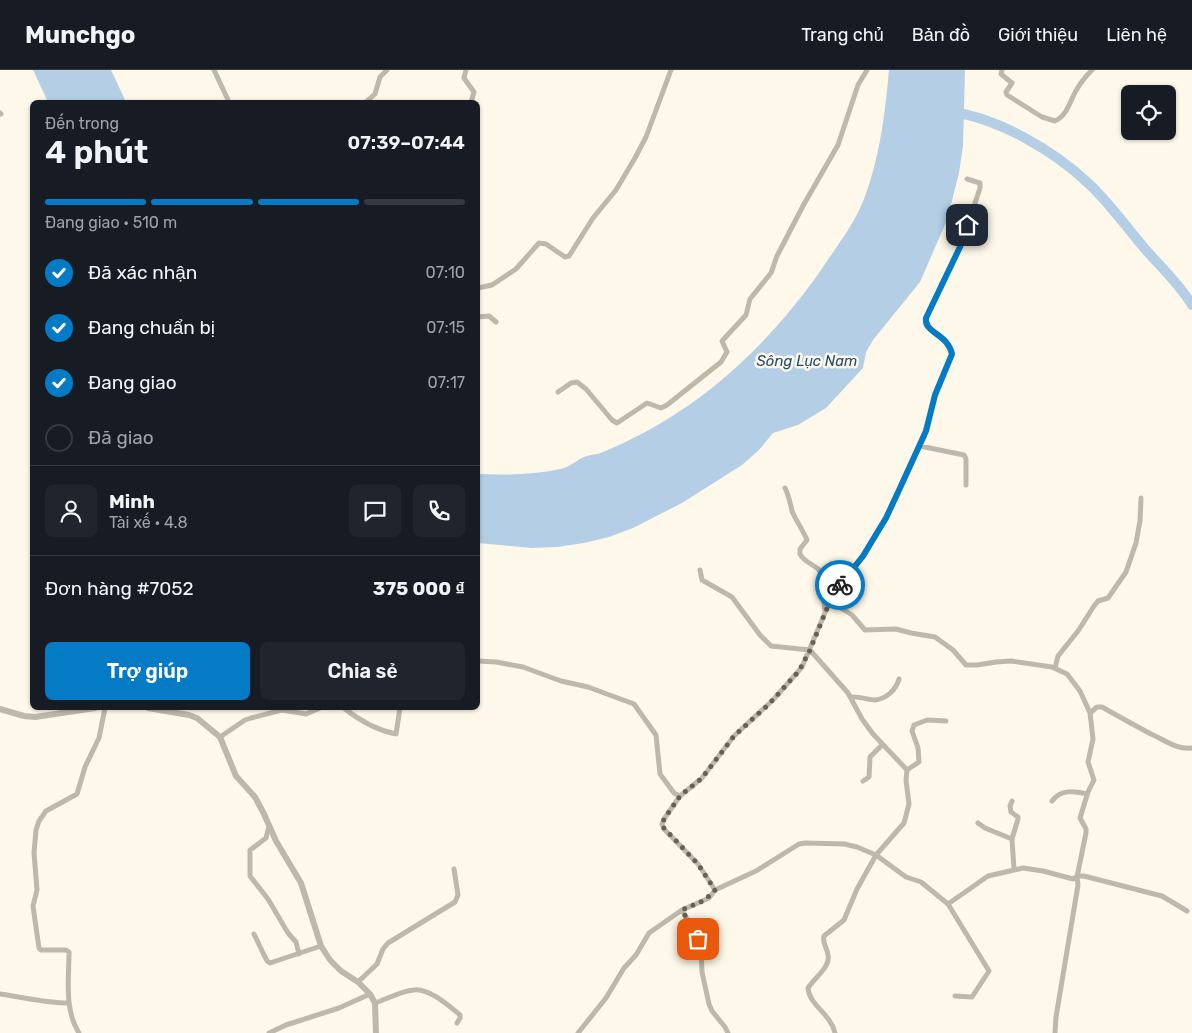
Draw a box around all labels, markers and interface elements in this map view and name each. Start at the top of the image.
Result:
text: Munchgo [25,21,135,49]
text: Trang chủ [801,24,884,46]
text: Bản đồ [912,24,970,46]
text: Giới thiệu [998,24,1078,46]
text: Liên hệ [1106,24,1167,46]
map controls [1121,85,1176,140]
button: locate [1121,85,1176,140]
text: Đến trong [45,114,119,133]
text: 07:39–07:44 [347,131,465,154]
text: 4 phút [45,133,148,171]
pin [946,204,988,246]
icon: home [953,211,981,239]
text: Đang giao · 510 m [45,213,177,232]
icon: check [45,259,73,287]
text: Đã xác nhận [88,261,197,284]
text: 07:10 [426,263,465,282]
icon: check [45,314,73,342]
text: Đang chuẩn bị [88,316,215,339]
text: 07:15 [426,318,465,337]
water label: Sông Lục Nam [757,352,857,370]
icon: check [45,369,73,397]
text: Đang giao [88,371,177,394]
text: 07:17 [427,373,465,392]
text: Đã giao [88,426,154,449]
button: person [45,485,97,537]
button: chat [349,485,401,537]
button: phone [413,485,465,537]
text: Minh [109,490,155,513]
text: Tài xế · 4.8 [109,513,188,532]
courier [815,560,865,610]
icon: bike [826,571,854,599]
text: Đơn hàng #7052 [45,577,194,600]
text: 375 000 ₫ [373,577,465,600]
button: Trợ giúp [45,642,250,700]
button: Chia sẻ [260,642,465,700]
pin [677,918,719,960]
icon: bag [684,925,712,953]

